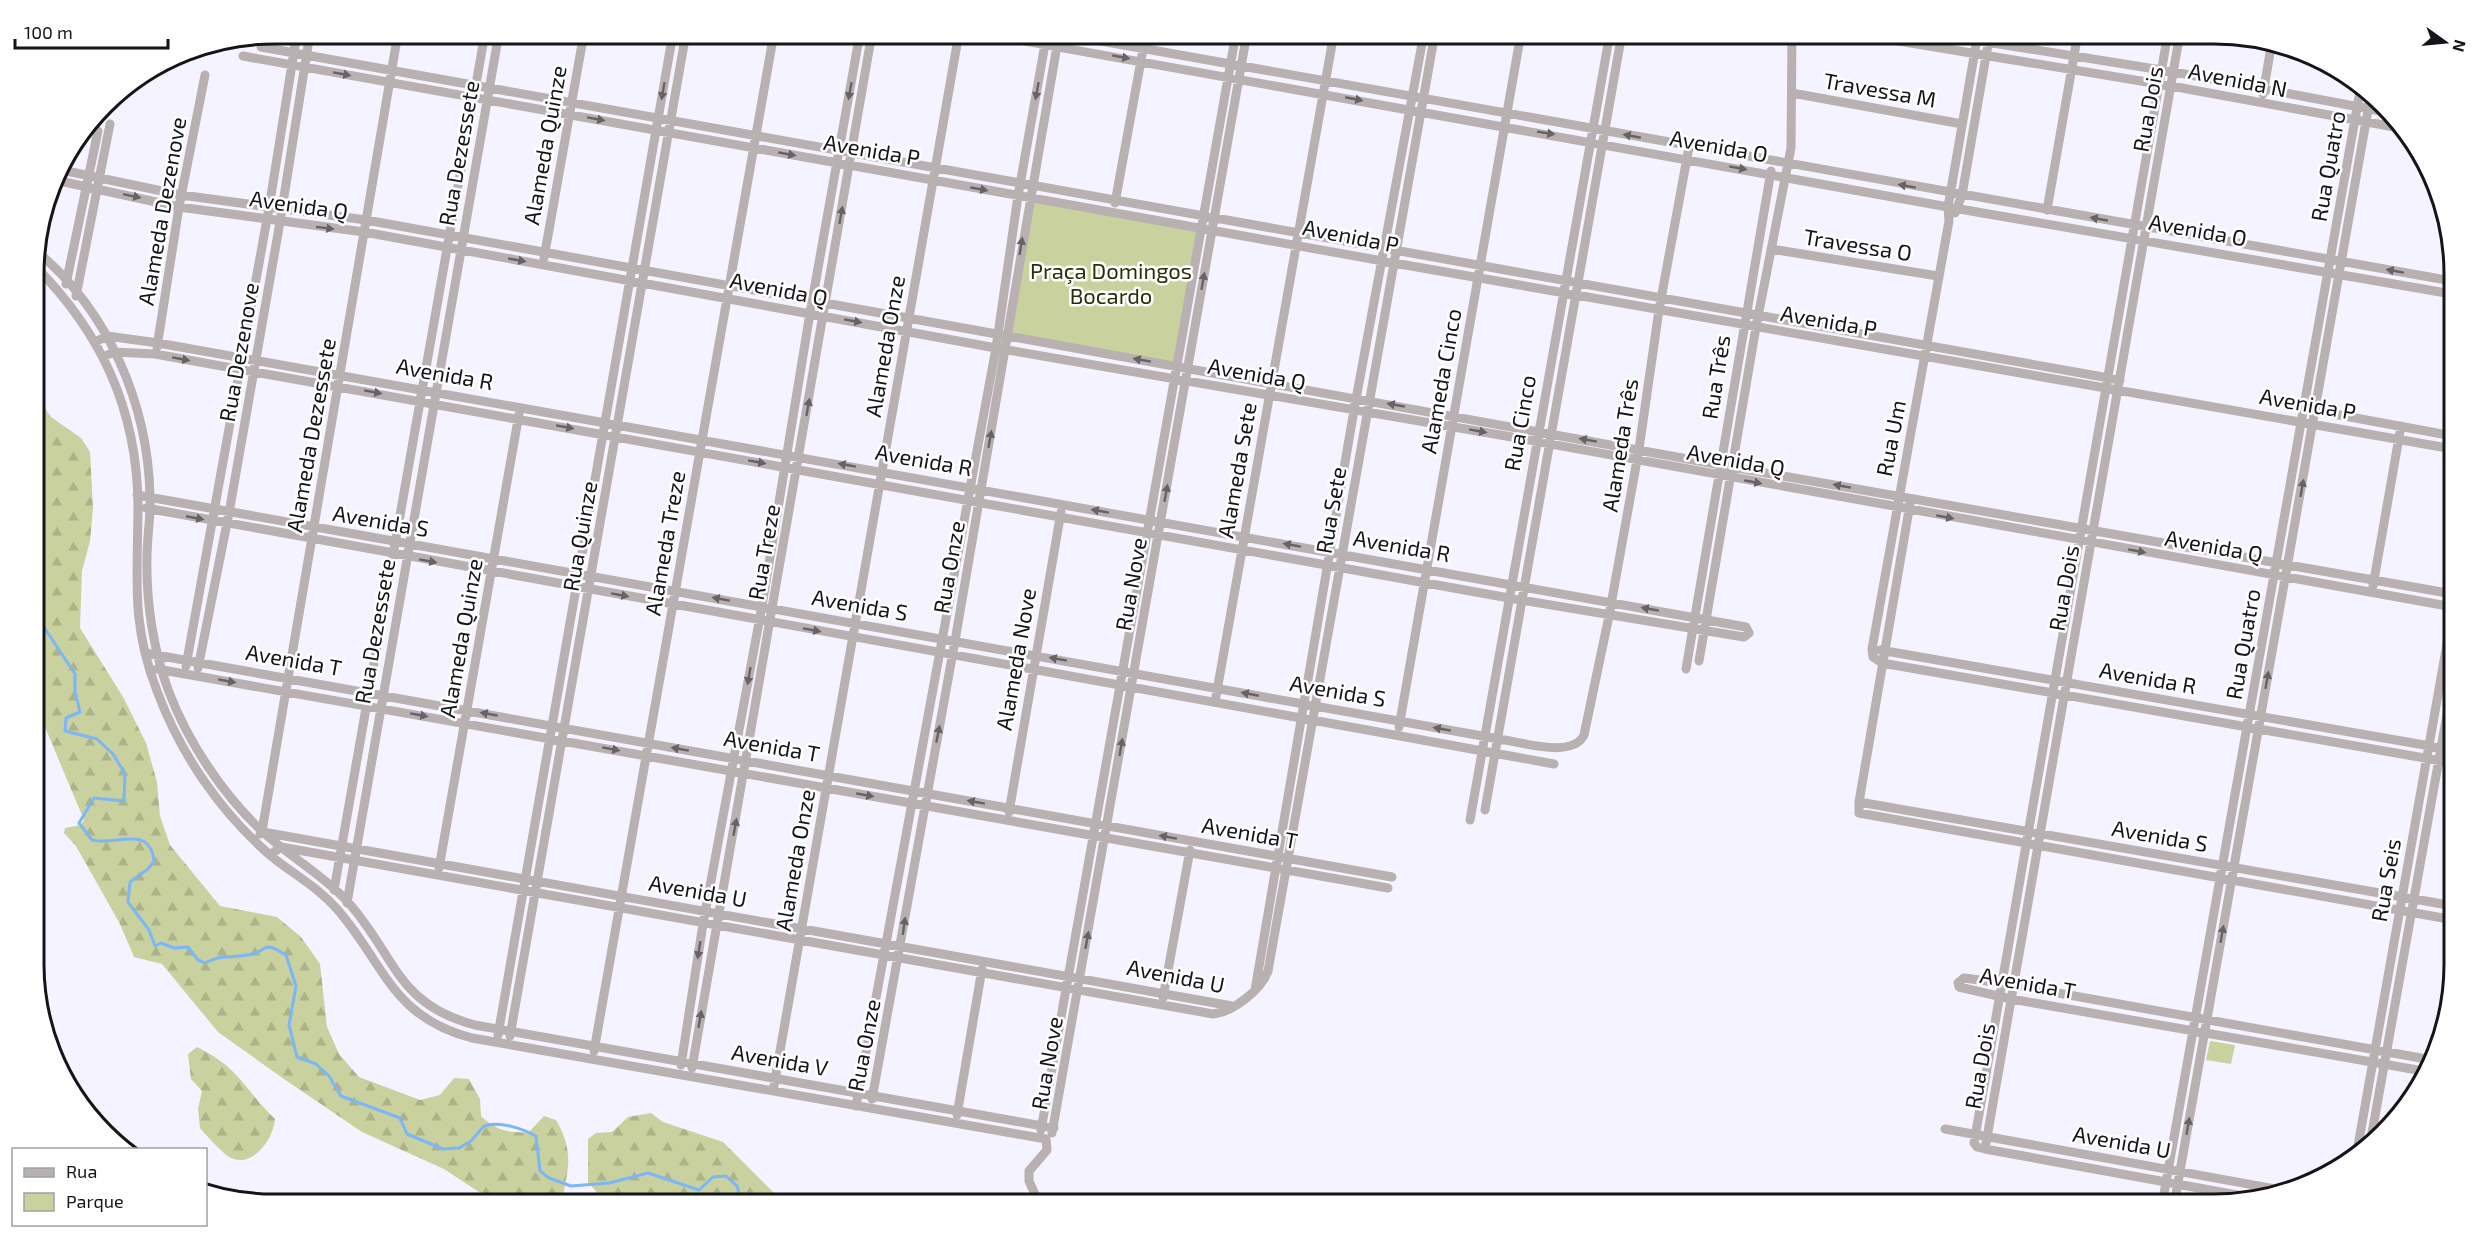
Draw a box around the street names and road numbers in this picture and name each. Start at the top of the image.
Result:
street label: Avenida N [2186,57,2290,101]
street label: Alameda Quinze [517,63,572,227]
street label: Rua Dois [2127,64,2167,154]
street label: Travessa M [1822,66,1938,112]
street label: Rua Dezessete [432,78,484,228]
street label: Rua Quatro [2304,109,2351,224]
street label: Alameda Dezenove [132,115,190,307]
street label: Avenida O [1668,124,1770,166]
street label: Avenida P [822,128,922,170]
street label: Avenida Q [248,184,350,225]
street label: Avenida O [2147,208,2249,250]
street label: Avenida P [1301,213,1401,257]
street label: Travessa O [1802,223,1914,265]
street label: Avenida Q [728,266,830,311]
street label: Alameda Onze [859,273,909,419]
street label: Rua Dezenove [213,280,263,424]
street label: Avenida P [1779,299,1879,341]
street label: Alameda Cinco [1414,306,1466,456]
street label: Rua Três [1696,333,1734,421]
street label: Alameda Dezessete [280,336,340,534]
street label: Avenida R [394,352,496,394]
street label: Avenida Q [1206,352,1308,395]
street label: Rua Cinco [1498,373,1540,473]
street label: Alameda Três [1596,376,1642,514]
street label: Avenida P [2258,382,2358,424]
street label: Rua Um [1870,398,1910,478]
street label: Alameda Sete [1211,400,1261,540]
street label: Avenida R [873,438,975,480]
street label: Avenida Q [1685,438,1787,481]
street label: Rua Sete [1310,465,1350,555]
street label: Alameda Treze [638,469,690,617]
street label: Rua Quinze [557,479,602,593]
street label: Avenida S [331,499,431,541]
street label: Rua Treze [742,502,784,602]
street label: Rua Onze [927,519,969,615]
street label: Avenida R [1351,524,1453,566]
street label: Avenida Q [2163,524,2265,567]
street label: Rua Nove [1109,535,1151,633]
street label: Rua Dois [2043,543,2083,633]
street label: Rua Dezessete [348,556,400,706]
street label: Alameda Quinze [433,556,488,720]
street label: Avenida S [810,583,910,625]
street label: Alameda Nove [990,586,1040,732]
street label: Rua Quatro [2219,587,2266,702]
street label: Avenida T [244,638,344,680]
street label: Avenida R [2097,656,2199,698]
street label: Avenida S [1288,669,1388,711]
street label: Avenida T [722,724,822,766]
street label: Alameda Onze [769,787,819,933]
street label: Avenida T [1200,811,1300,853]
street label: Avenida S [2110,814,2210,856]
street label: Rua Seis [2365,836,2405,924]
street label: Avenida U [647,869,749,911]
street label: Avenida U [1125,953,1227,997]
street label: Avenida T [1978,961,2078,1003]
street label: Rua Onze [841,997,885,1093]
street label: Rua Nove [1025,1014,1067,1112]
street label: Rua Dois [1959,1021,1999,1111]
street label: Avenida V [730,1038,831,1080]
street label: Avenida U [2071,1120,2173,1162]

